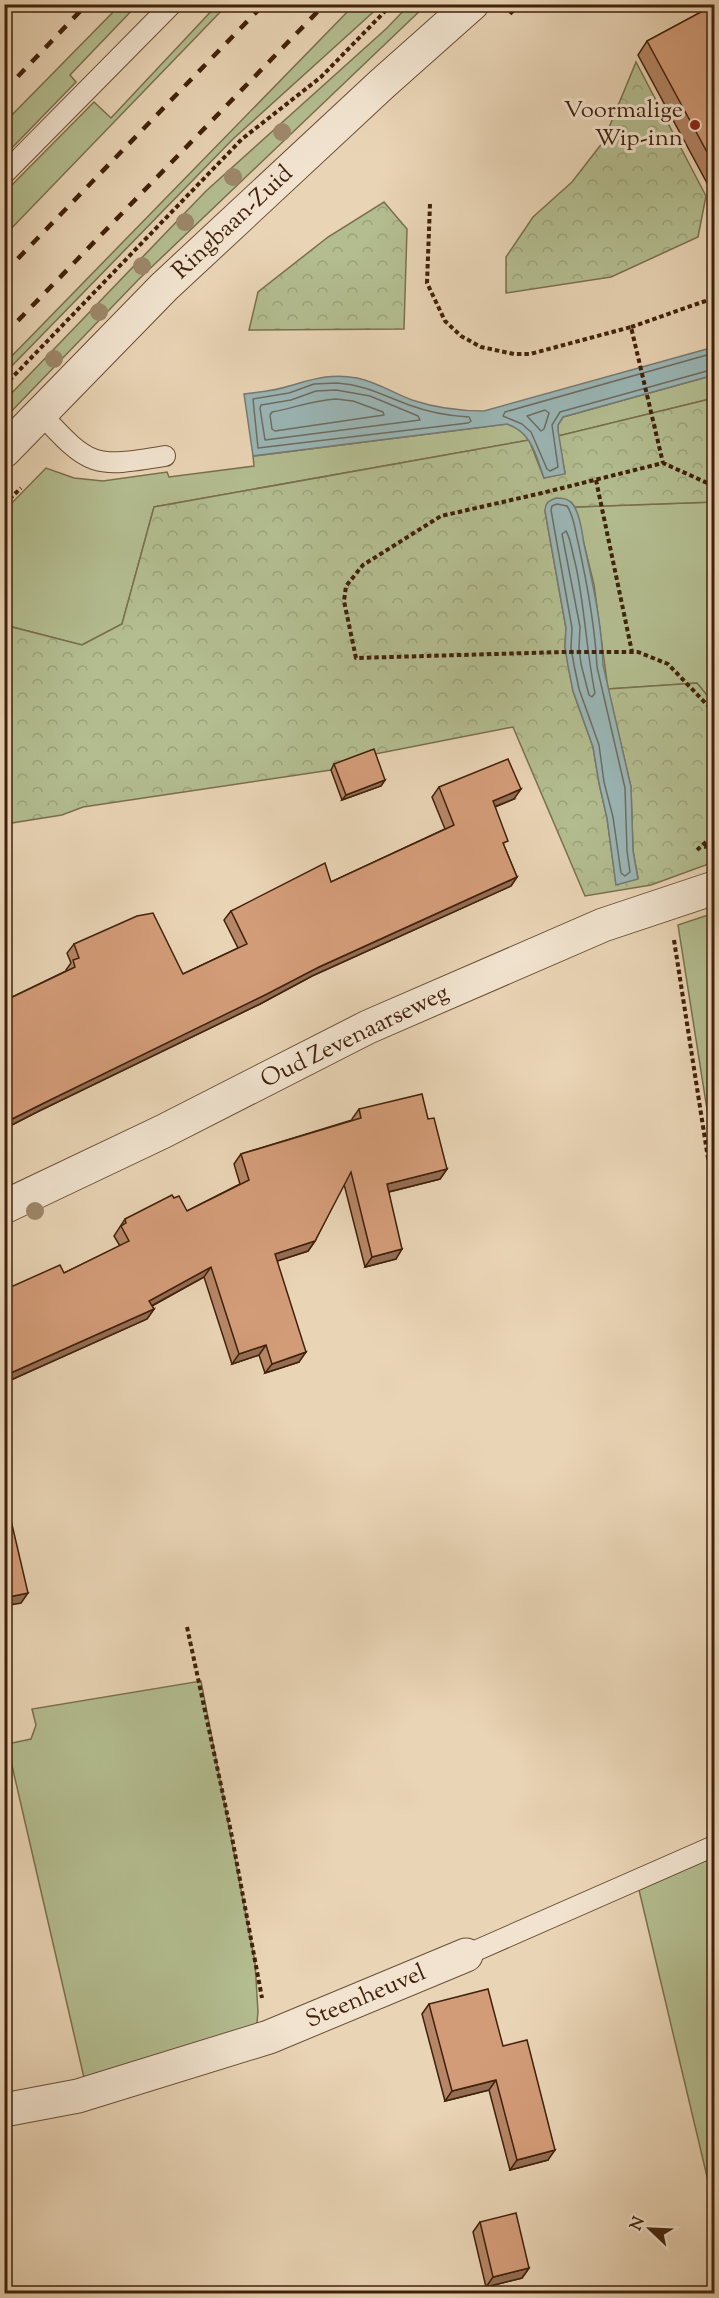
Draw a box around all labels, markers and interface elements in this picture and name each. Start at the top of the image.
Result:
place label: Voormalige Wip-inn [564,94,683,156]
marker: Voormalige Wip-inn [688,118,702,132]
street label: Ringbaan-Zuid [165,158,301,288]
street label: Oud Zevenaarseweg [255,977,455,1097]
street label: Steenheuvel [301,1956,432,2038]
north arrow [620,2199,680,2259]
text: N [625,2214,652,2234]

